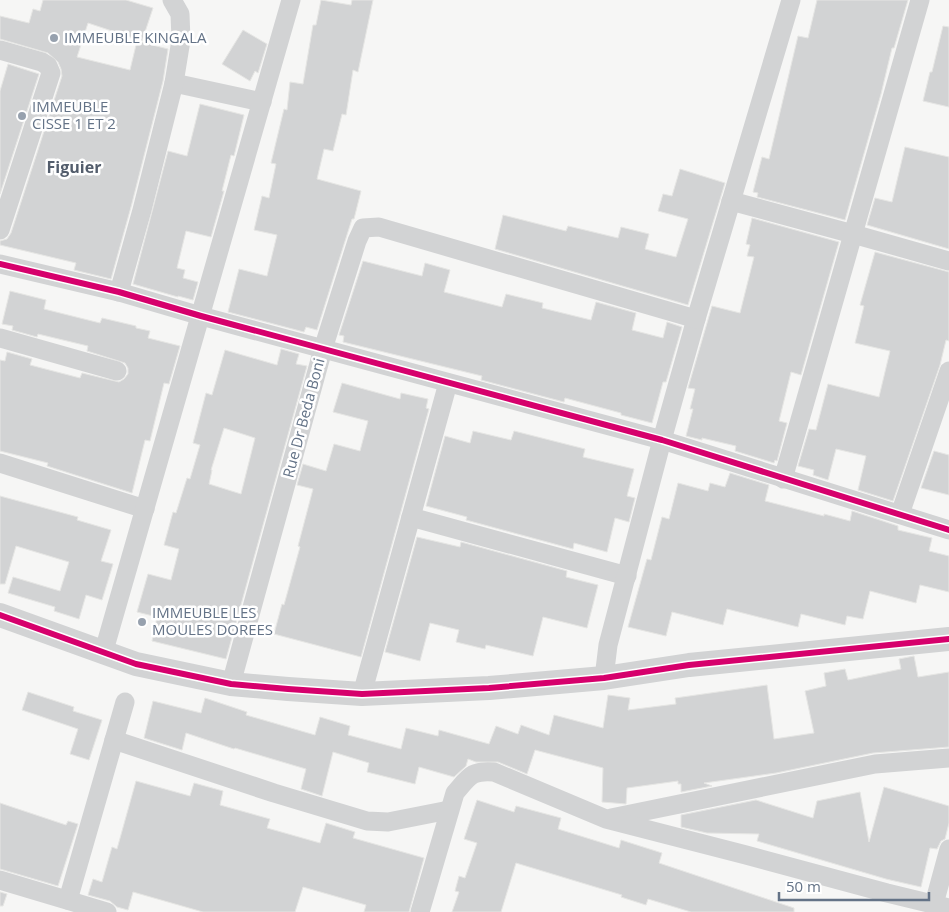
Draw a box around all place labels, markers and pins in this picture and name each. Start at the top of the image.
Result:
place label: IMMEUBLE KINGALA [64,27,207,47]
marker: IMMEUBLE KINGALA [48,32,60,44]
place label: IMMEUBLE CISSE 1 ET 2 [32,96,116,133]
marker: IMMEUBLE CISSE 1 ET 2 [16,110,28,122]
place label: IMMEUBLE LES MOULES DOREES [152,602,273,639]
marker: IMMEUBLE LES MOULES DOREES [136,616,148,628]

